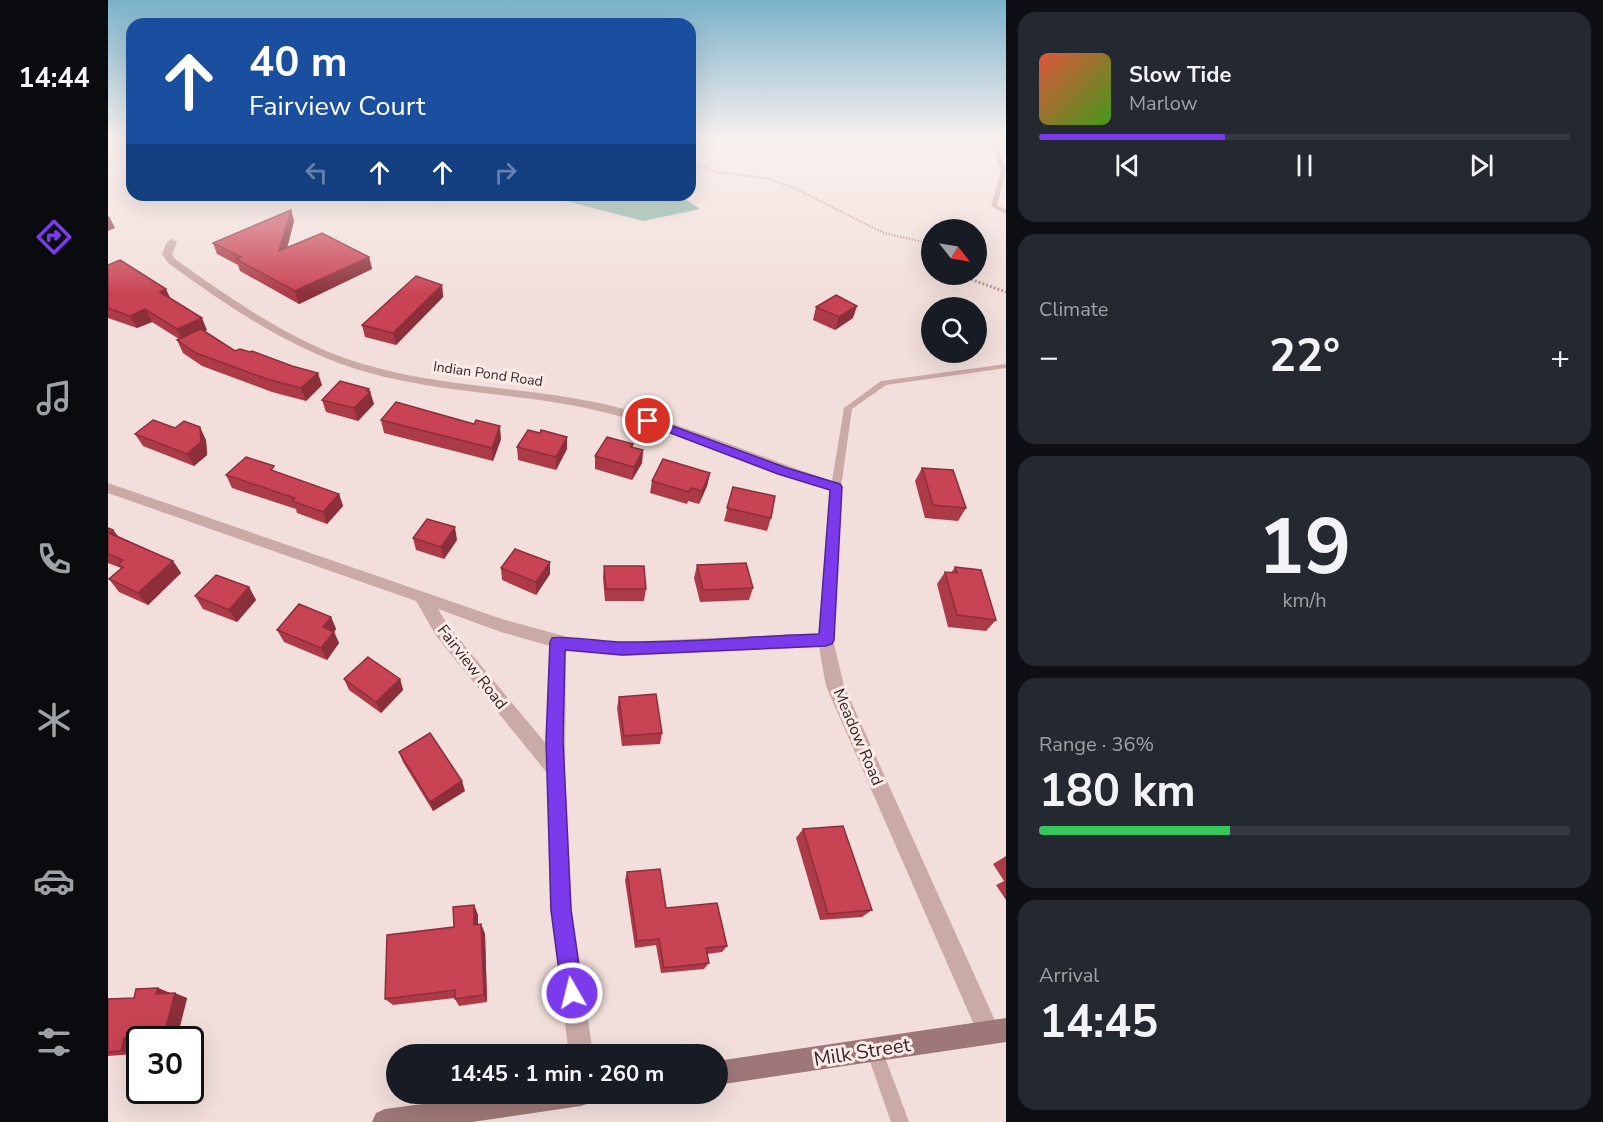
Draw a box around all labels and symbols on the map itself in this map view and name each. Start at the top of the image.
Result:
north arrow [921,219,987,285]
street label: Indian Pond Road [432,357,544,391]
pin [622,395,673,446]
street label: Fairview Road [432,620,512,714]
street label: Meadow Road [828,685,888,789]
position arrow [540,961,604,1025]
speed limit sign: 30 [126,1026,204,1104]
street label: Milk Street [812,1031,913,1073]

